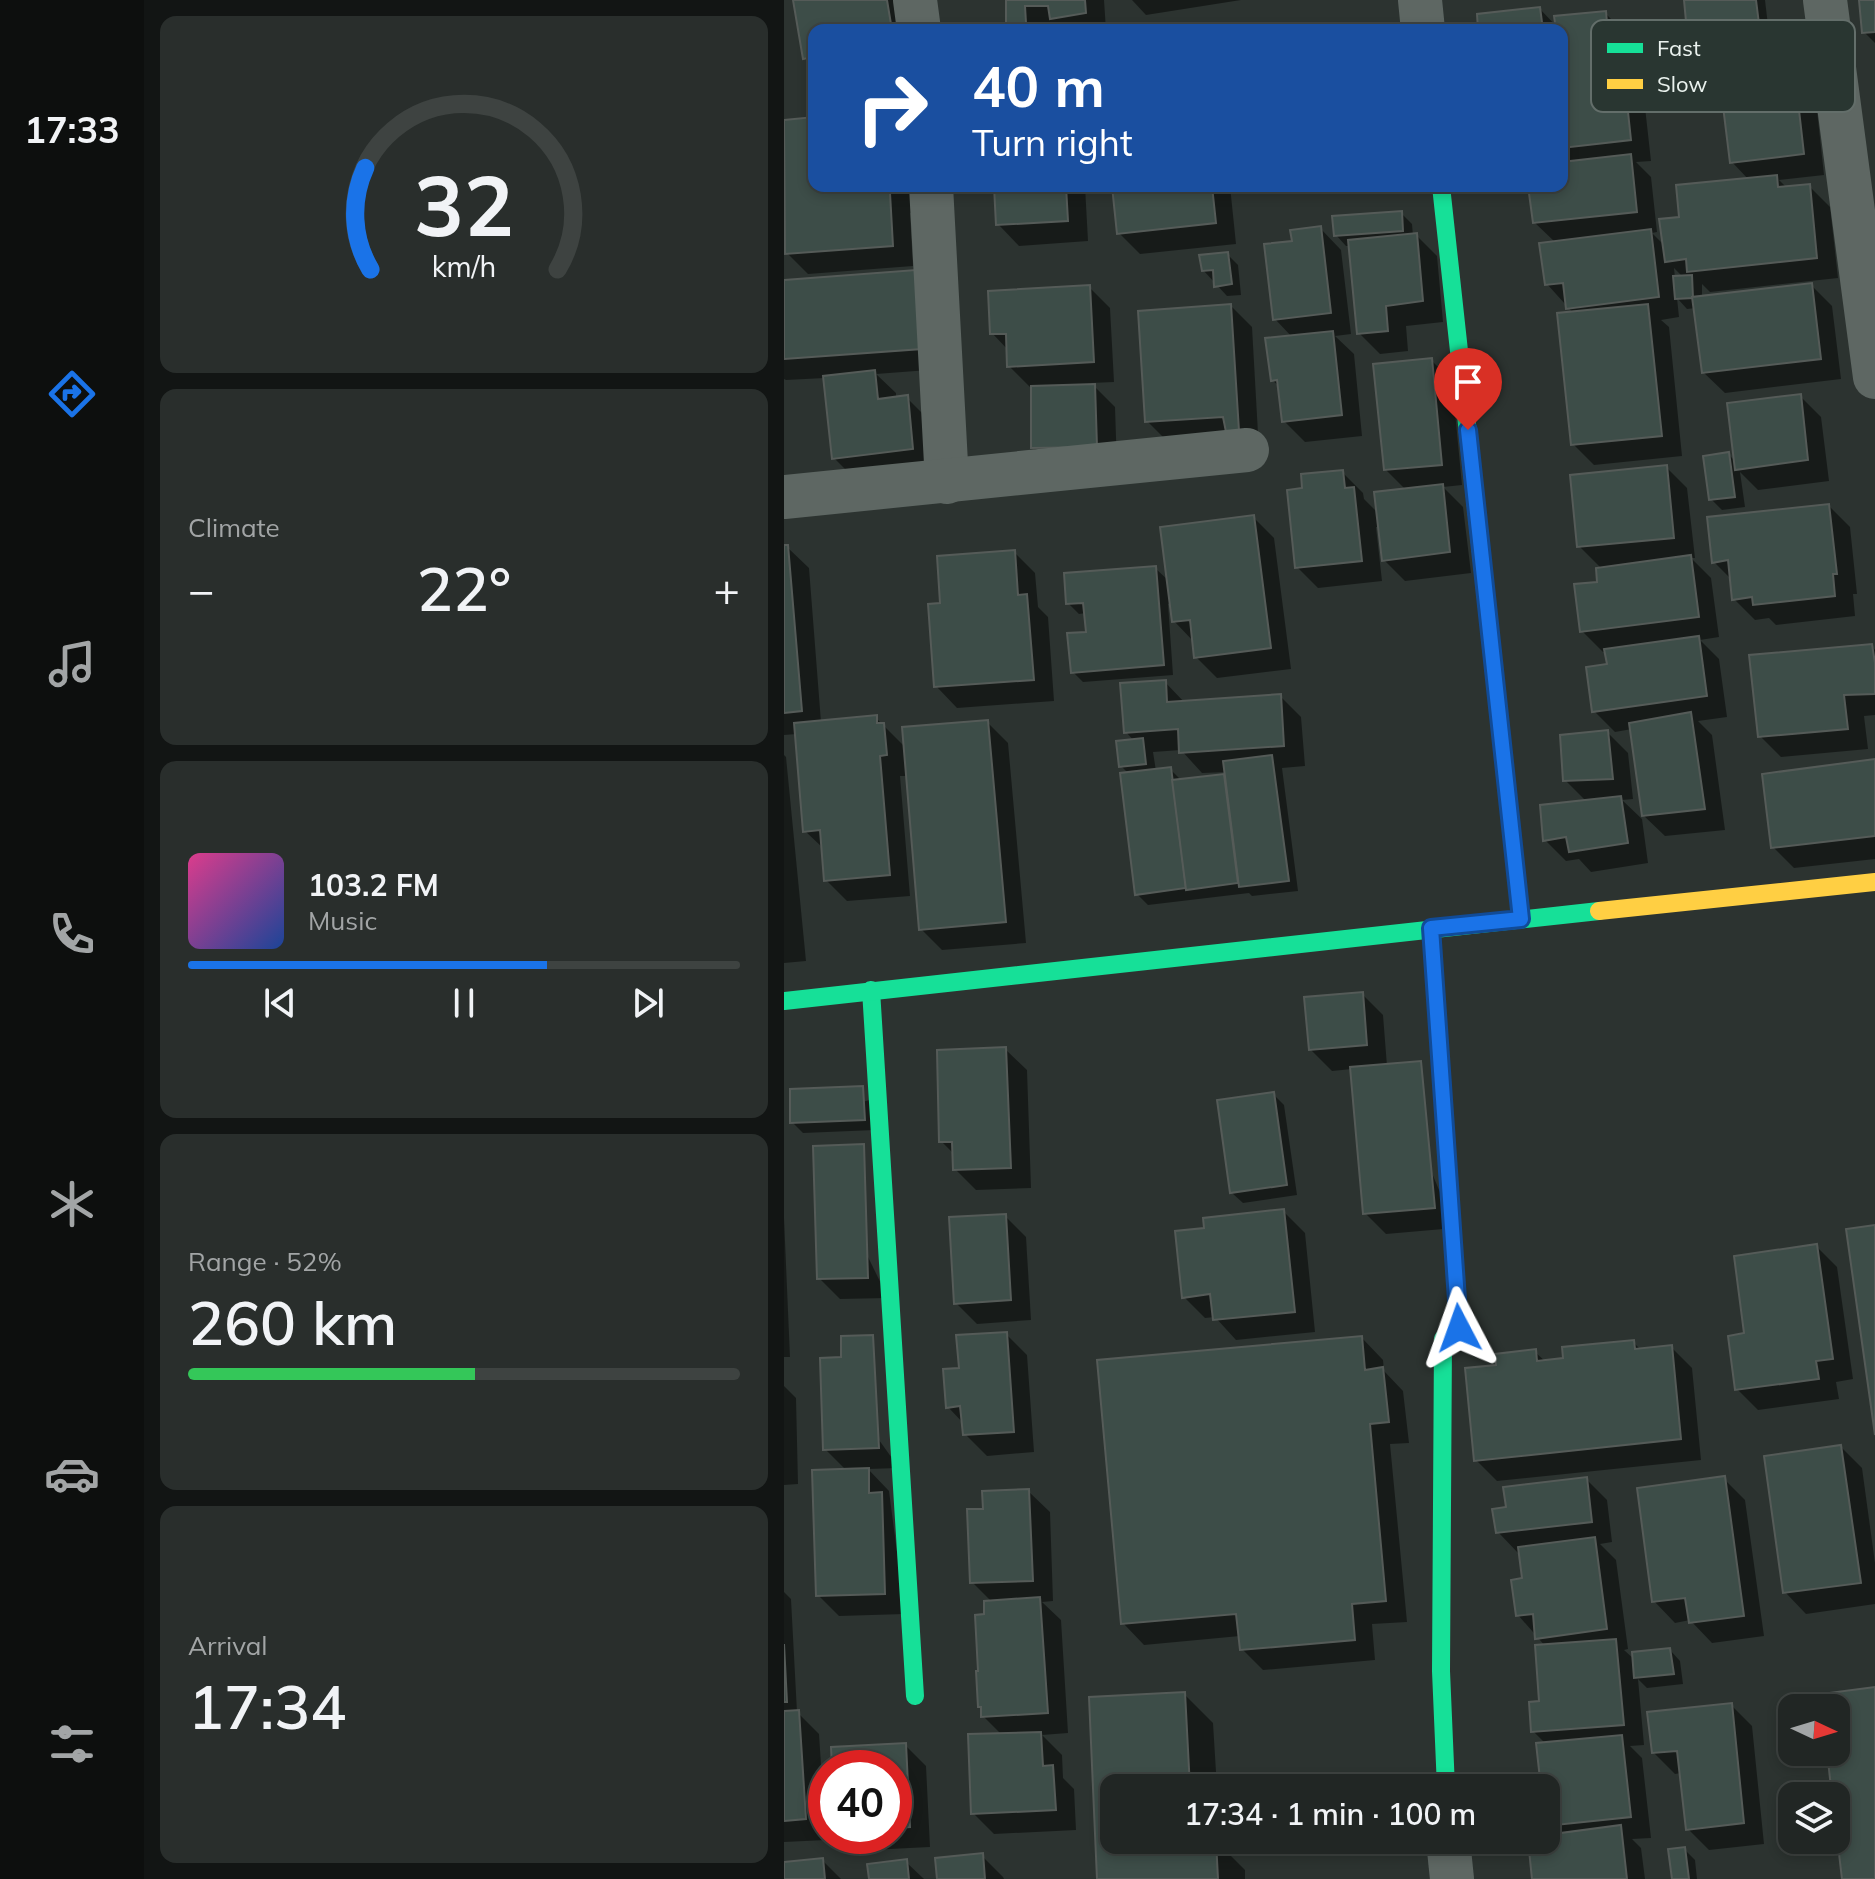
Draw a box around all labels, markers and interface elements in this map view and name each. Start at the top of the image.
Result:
legend [1591,20,1855,112]
text: Fast [1657,34,1701,62]
text: 40 m [972,51,1105,121]
icon: right [840,56,944,160]
text: Slow [1657,70,1707,98]
text: 17:33 [24,107,120,152]
text: Turn right [972,120,1133,165]
text: 32 [414,152,514,257]
text: km/h [432,248,496,284]
pin [1434,348,1502,430]
icon: arrive [1446,360,1490,404]
icon: directions [44,366,100,422]
text: Climate [188,511,280,544]
text: 22° [417,551,511,626]
text: − [188,562,214,617]
text: + [714,562,740,617]
icon: music [44,636,100,692]
text: 103.2 FM [308,866,439,904]
text: Music [308,904,377,937]
icon: phone [44,906,100,962]
icon: previous [258,981,302,1025]
icon: pause [442,981,486,1025]
icon: next [626,981,670,1025]
icon: climate [44,1176,100,1232]
text: Range · 52% [188,1245,342,1278]
text: 260 km [188,1285,397,1360]
position arrow [1417,1286,1501,1370]
icon: car [44,1446,100,1502]
text: Arrival [188,1629,268,1662]
text: 17:34 [188,1669,346,1744]
north arrow [1778,1694,1850,1766]
map controls [1778,1694,1850,1854]
icon: filters [44,1716,100,1772]
speed limit sign: 40 [808,1750,912,1854]
button: layers [1778,1782,1850,1854]
text: 17:34 · 1 min · 100 m [1184,1795,1476,1833]

